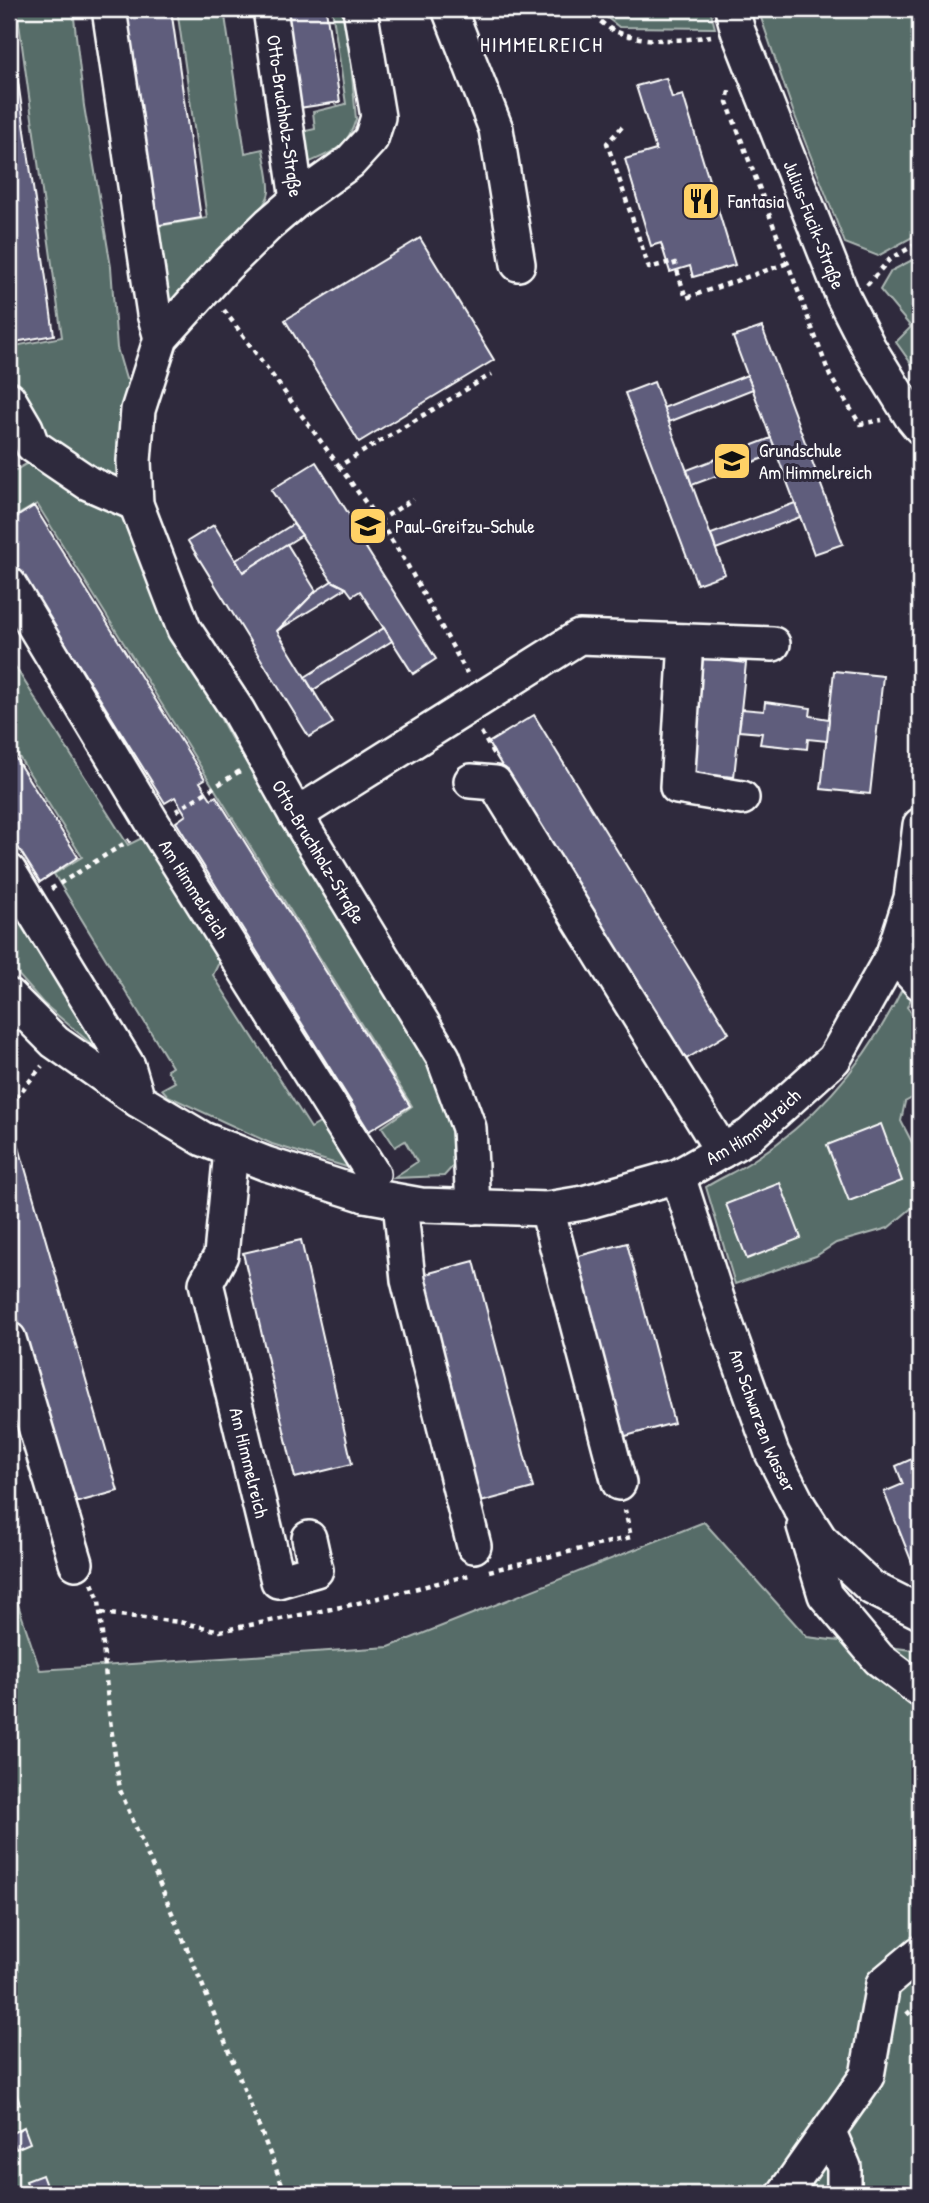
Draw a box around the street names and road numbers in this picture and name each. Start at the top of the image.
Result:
street label: Otto-Bruchholz-Straße [261,33,309,199]
street label: Julius-Fucik-Straße [777,157,852,293]
street label: Otto-Bruchholz-Straße [266,775,372,929]
street label: Am Himmelreich [153,835,235,944]
street label: Am Himmelreich [701,1083,806,1171]
street label: Am Schwarzen Wasser [723,1346,803,1497]
street label: Am Himmelreich [224,1405,275,1520]

